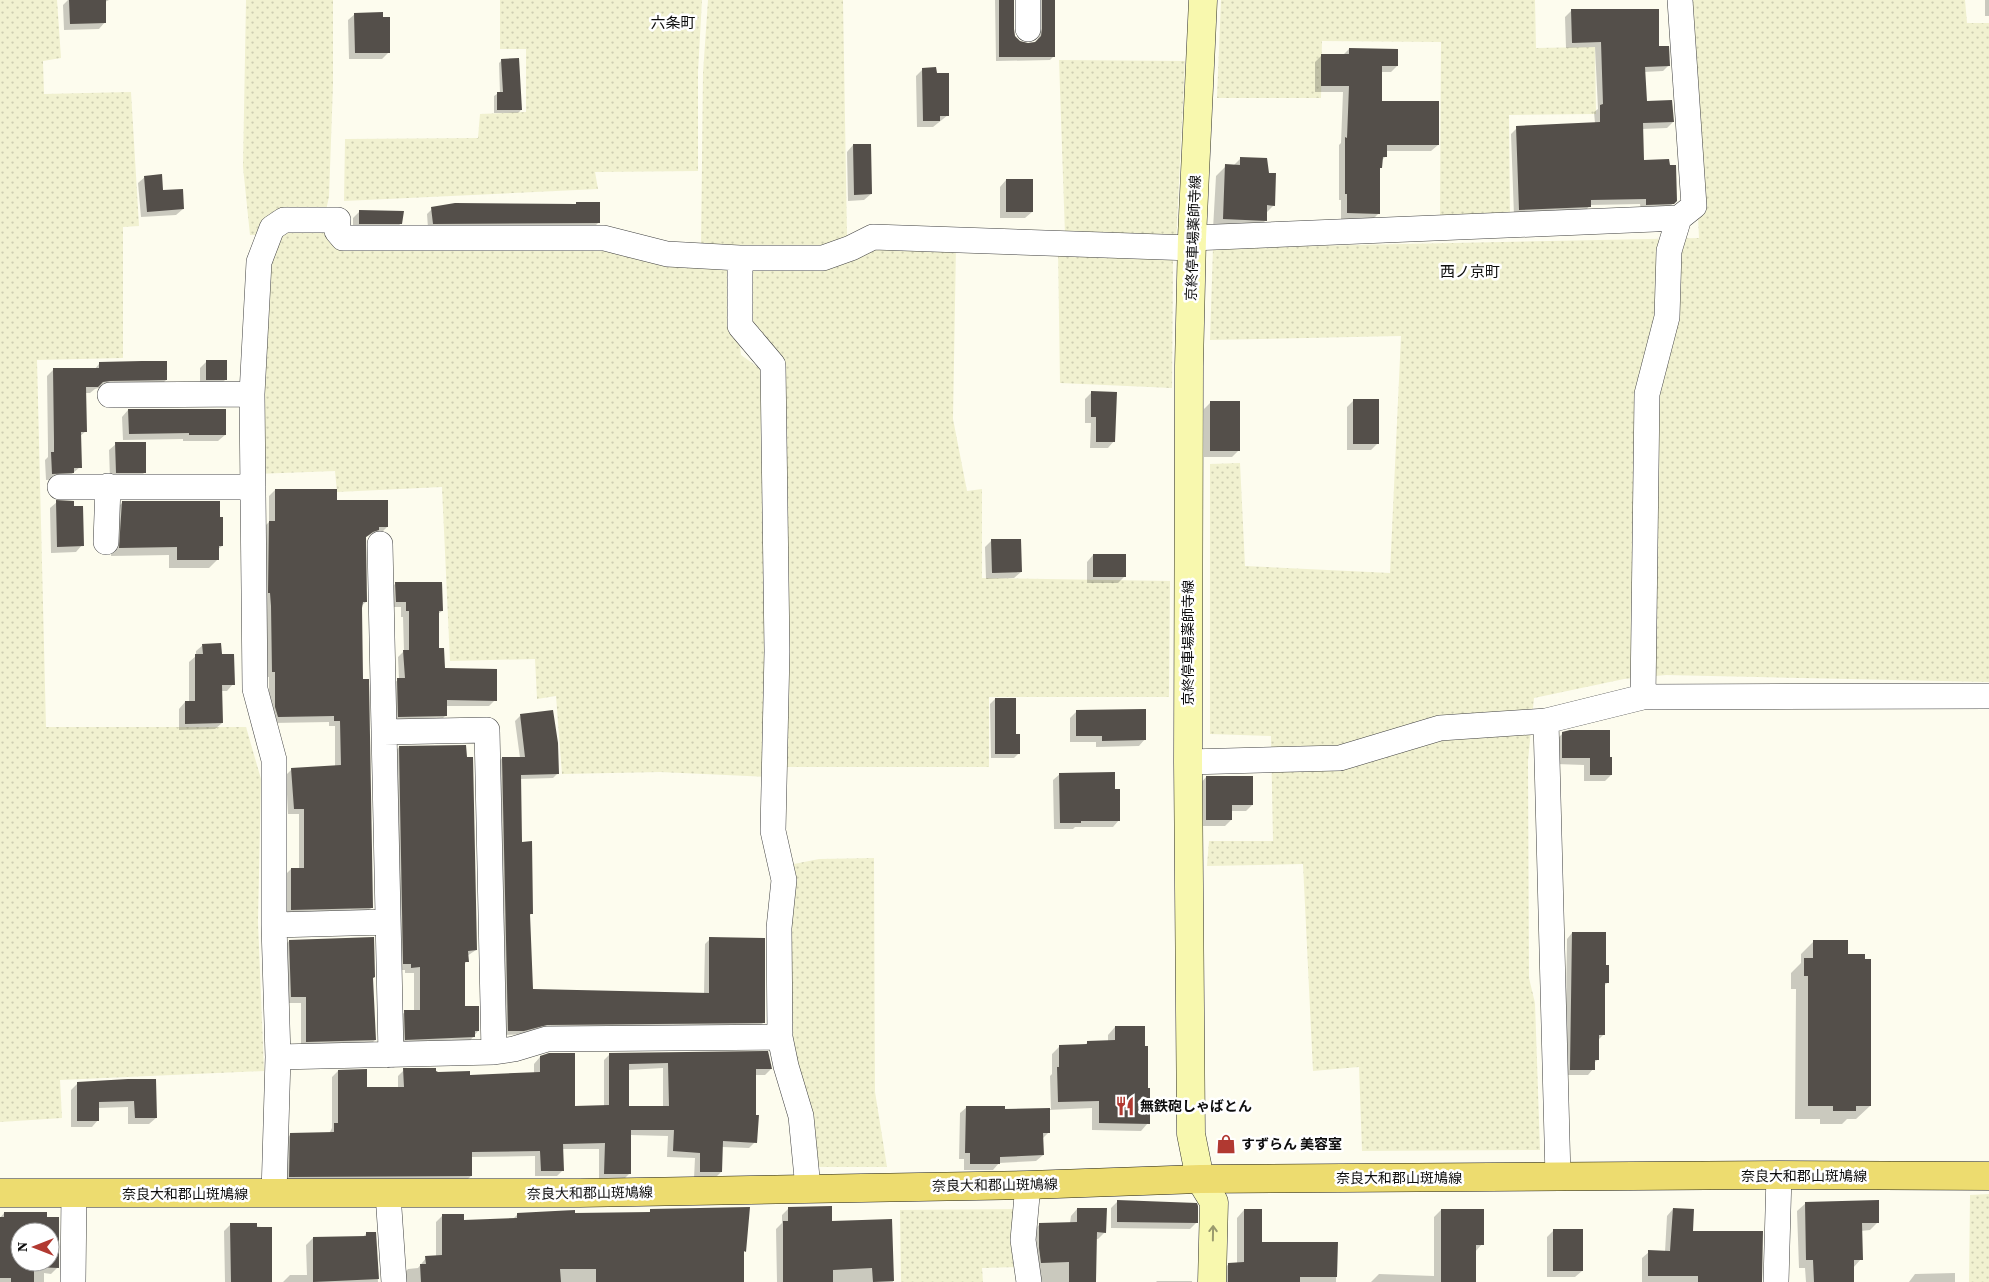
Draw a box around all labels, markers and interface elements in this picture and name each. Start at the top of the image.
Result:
district label: 六条町 [650,12,696,33]
street label: 京終停車場薬師寺線 [1181,175,1205,301]
district label: 西ノ京町 [1440,261,1500,282]
street label: 京終停車場薬師寺線 [1178,580,1198,706]
restaurant icon: 無鉄砲しゃばとん [1114,1095,1136,1117]
place label: 無鉄砲しゃばとん [1140,1096,1252,1116]
shop icon: すずらん 美容室 [1215,1133,1237,1155]
place label: すずらん 美容室 [1241,1134,1342,1154]
street label: 奈良大和郡山斑鳩線 [1741,1166,1867,1186]
street label: 奈良大和郡山斑鳩線 [1336,1168,1462,1188]
street label: 奈良大和郡山斑鳩線 [932,1174,1058,1196]
street label: 奈良大和郡山斑鳩線 [527,1182,653,1204]
street label: 奈良大和郡山斑鳩線 [122,1184,248,1204]
north arrow [10,1222,60,1272]
one-way arrow [1208,1226,1218,1242]
text: N [12,1242,32,1252]

